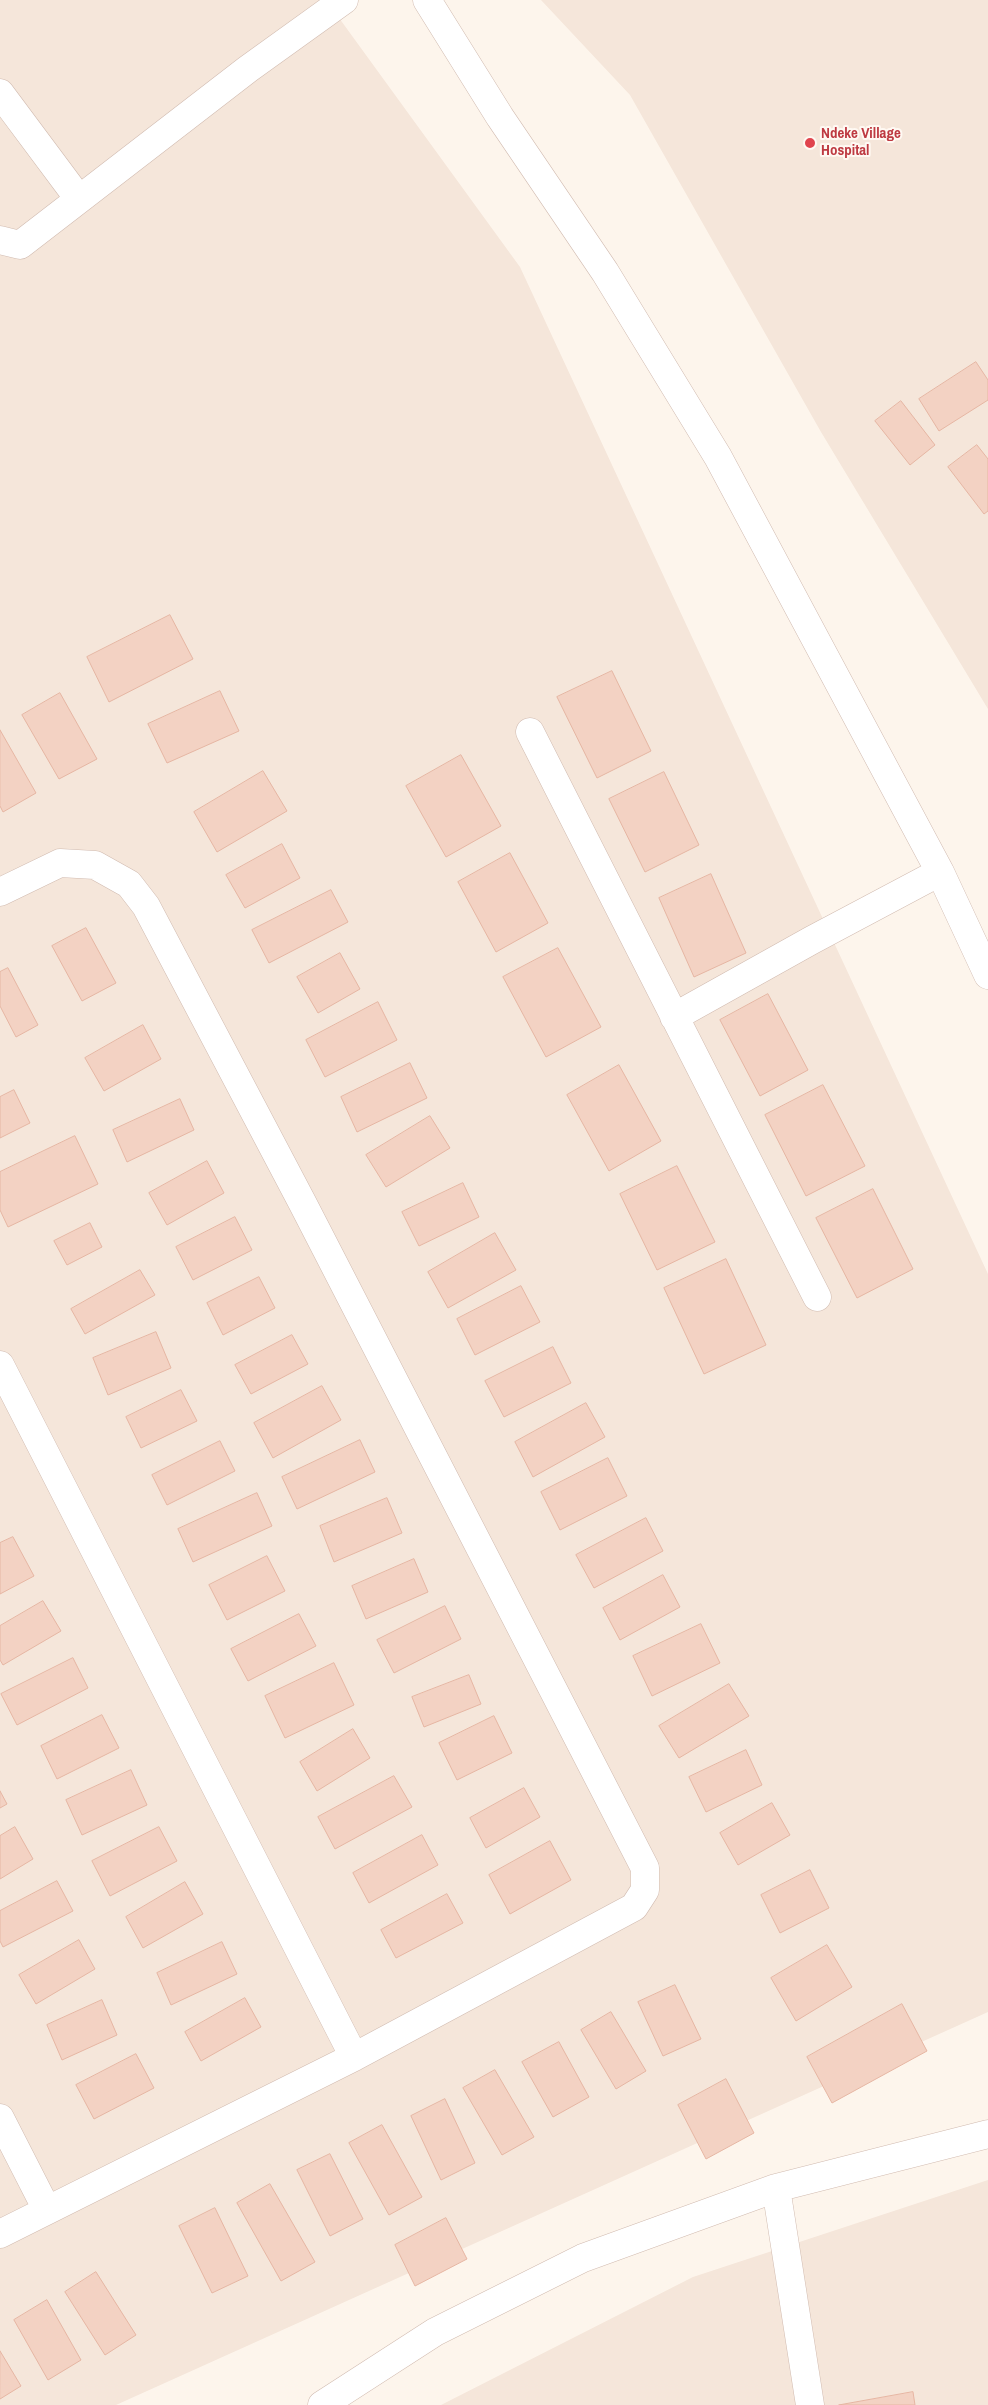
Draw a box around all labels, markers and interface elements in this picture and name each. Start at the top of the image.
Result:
place label: Ndeke Village Hospital [821,125,901,160]
marker: Ndeke Village Hospital [803,136,817,150]

